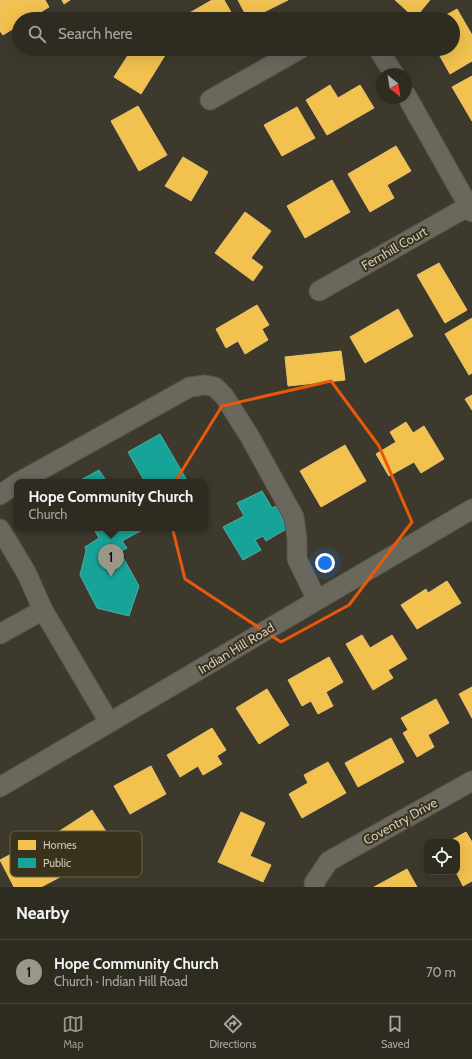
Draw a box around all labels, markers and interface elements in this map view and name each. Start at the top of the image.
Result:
search box [12,12,460,56]
icon: search [26,23,48,45]
text: Search here [58,25,133,43]
north arrow [376,68,412,104]
street label: Fernhill Court [358,222,430,273]
popup [14,479,208,531]
text: Hope Community Church [29,488,193,506]
text: Church [29,506,67,522]
pin: 1 [98,544,124,577]
your location [315,553,335,573]
street label: Indian Hill Road [195,619,277,677]
street label: Coventry Drive [360,794,440,848]
legend [10,831,142,877]
text: Homes [43,838,77,852]
map controls [424,839,460,875]
button: locate [424,839,460,875]
text: Public [43,856,71,870]
text: Nearby [16,903,69,923]
text: Hope Community Church [54,955,219,973]
text: 1 [27,964,31,980]
text: 70 m [426,964,456,980]
text: Church · Indian Hill Road [54,973,188,989]
tab: Map [62,1013,84,1051]
tab: Directions [209,1013,256,1051]
tab: Saved [381,1013,410,1051]

